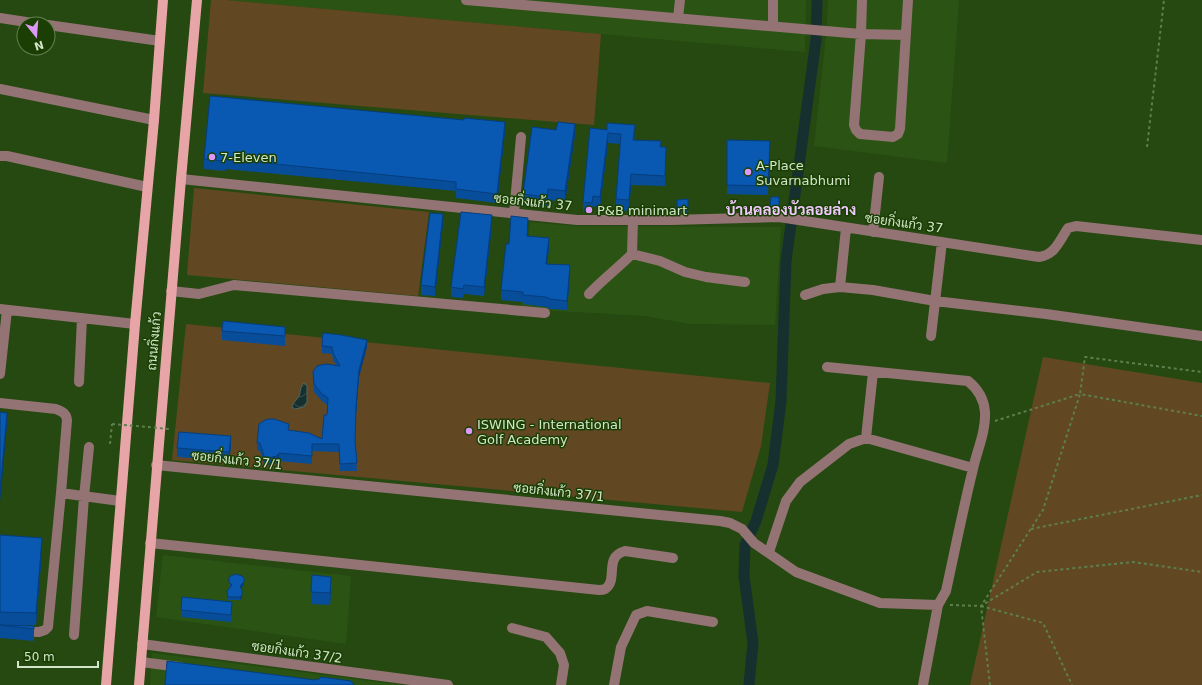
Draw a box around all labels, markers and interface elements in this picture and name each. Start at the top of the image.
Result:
north arrow [16,16,56,56]
text: N [32,38,45,53]
place label: 7-Eleven [220,150,277,165]
marker: 7-Eleven [207,152,217,162]
place label: A-Place Suvarnabhumi [756,158,850,188]
marker: A-Place Suvarnabhumi [743,167,753,177]
street label: ซอยกิ่งแก้ว 37 [493,186,573,214]
district label: บ้านคลองบัวลอยล่าง [726,200,856,219]
place label: P&B minimart [597,203,687,218]
marker: P&B minimart [584,205,594,215]
street label: ซอยกิ่งแก้ว 37 [864,206,945,236]
street label: ถนนกิ่งแก้ว [140,310,164,371]
place label: ISWING - International Golf Academy [477,417,622,447]
marker: ISWING - International Golf Academy [464,426,474,436]
street label: ซอยกิ่งแก้ว 37/1 [191,443,284,472]
street label: ซอยกิ่งแก้ว 37/1 [513,475,606,504]
street label: ซอยกิ่งแก้ว 37/2 [251,634,344,666]
scale bar [18,643,98,669]
text: 50 m [24,650,55,664]

